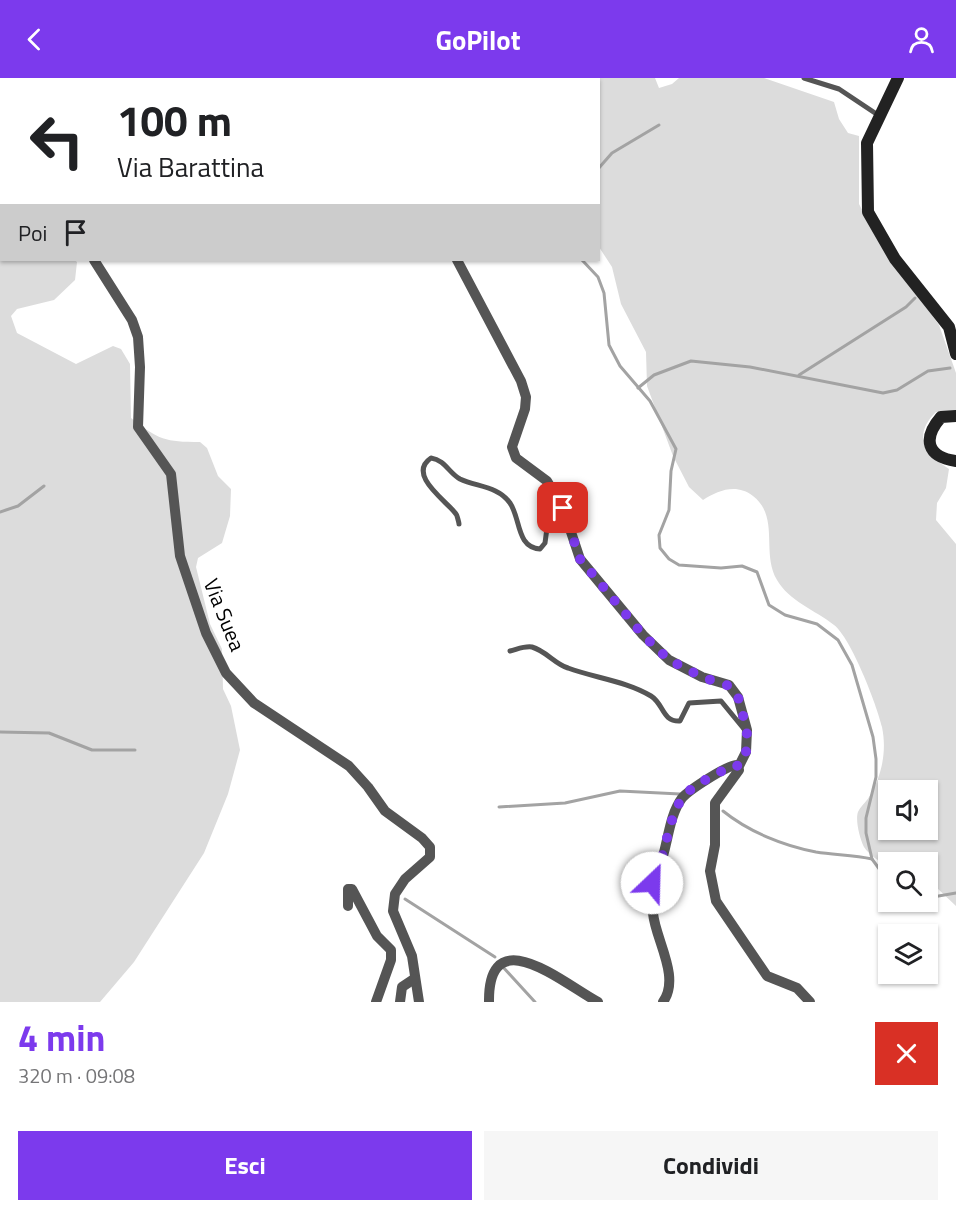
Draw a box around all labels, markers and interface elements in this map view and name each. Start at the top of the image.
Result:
text: GoPilot [435,19,521,60]
icon: back [18,23,51,56]
icon: person [905,23,938,56]
text: 100 m [117,88,232,152]
icon: left [18,102,96,180]
text: Via Barattina [117,146,264,187]
text: Poi [18,216,47,250]
icon: arrive [59,216,92,249]
pin [537,482,588,533]
icon: arrive [546,491,579,524]
street label: Via Suea [196,574,254,656]
map controls [878,780,938,984]
button: sound [878,780,938,840]
position arrow [620,851,684,915]
button: search [878,852,938,912]
button: layers [878,924,938,984]
text: 4 min [18,1010,105,1065]
button: close [875,1022,938,1085]
text: 320 m · 09:08 [18,1060,135,1091]
button: Esci [18,1131,472,1200]
button: Condividi [484,1131,938,1200]

